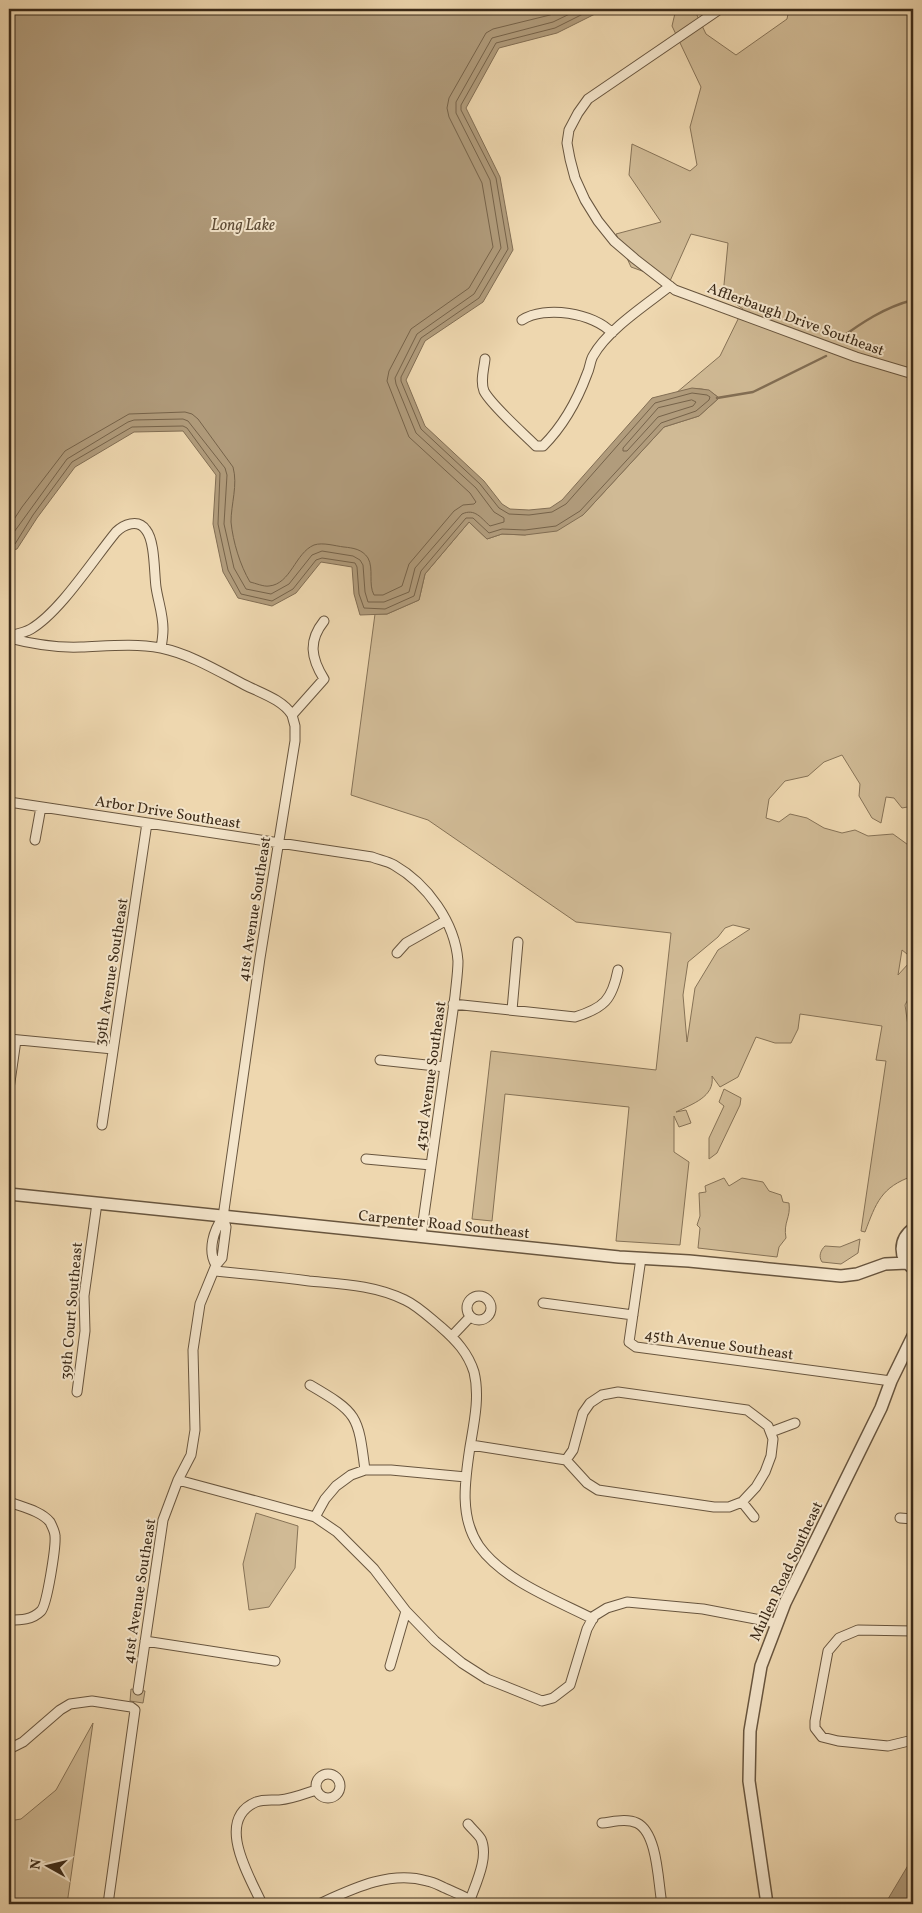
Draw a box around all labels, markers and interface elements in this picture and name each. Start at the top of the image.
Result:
water label: Long Lake [211,215,275,237]
street label: Afflerbaugh Drive Southeast [704,279,887,362]
street label: Arbor Drive Southeast [93,792,242,835]
street label: 41st Avenue Southeast [234,835,277,983]
street label: 39th Avenue Southeast [90,897,135,1048]
street label: 43rd Avenue Southeast [411,1000,452,1152]
street label: Carpenter Road Southeast [357,1206,530,1245]
street label: 39th Court Southeast [56,1241,89,1381]
street label: 45th Avenue Southeast [643,1325,795,1366]
street label: Mullen Road Southeast [746,1498,829,1645]
street label: 41st Avenue Southeast [119,1517,162,1665]
north arrow [22,1840,72,1890]
text: N [26,1858,47,1871]

